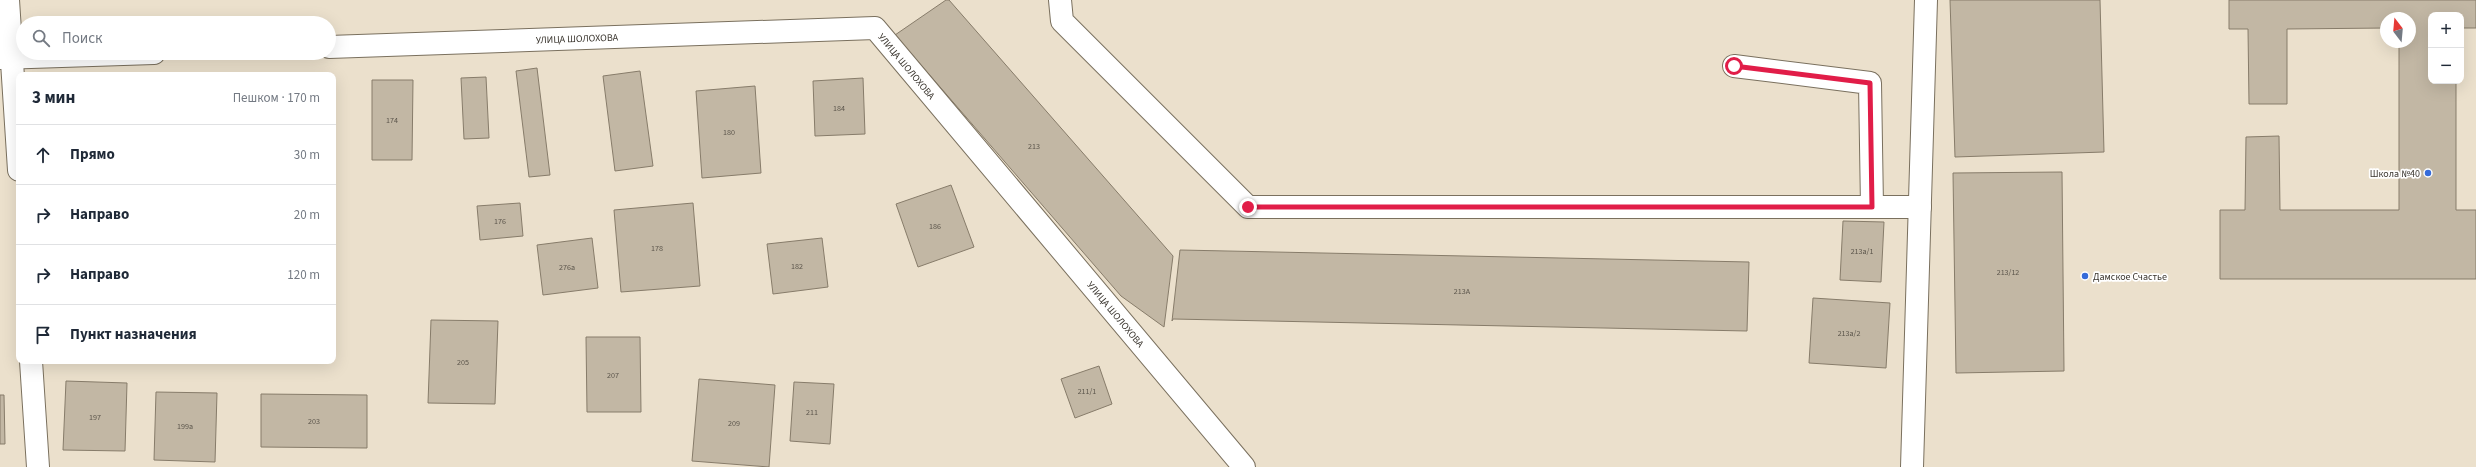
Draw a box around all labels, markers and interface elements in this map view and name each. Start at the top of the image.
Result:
north arrow [2380,12,2416,48]
map controls [2428,12,2464,84]
button: + [2428,12,2464,48]
search box [16,16,336,60]
icon: search [30,27,52,49]
text: Поиск [62,28,103,49]
street label: УЛИЦА ШОЛОХОВА [536,31,619,47]
street label: УЛИЦА ШОЛОХОВА [874,31,938,103]
button: − [2428,48,2464,84]
route start [1725,57,1743,75]
text: 3 мин [32,86,75,110]
text: Пешком · 170 m [233,89,320,107]
house number: 184 [833,103,845,114]
house number: 174 [386,115,398,126]
house number: 180 [723,127,735,138]
house number: 213 [1028,141,1040,152]
icon: ahead [32,144,54,166]
text: Прямо [70,144,115,165]
text: 30 m [294,146,320,164]
place label: Школа №40 [2370,167,2420,181]
marker: Школа №40 [2423,168,2433,178]
route end [1239,198,1257,216]
icon: right [32,204,54,226]
text: Направо [70,204,129,225]
text: 20 m [294,206,320,224]
house number: 176 [494,216,506,227]
house number: 186 [929,221,941,232]
house number: 178 [651,243,663,254]
house number: 213а/1 [1851,246,1873,257]
house number: 182 [791,261,803,272]
house number: 276а [559,262,575,273]
icon: right [32,264,54,286]
text: Направо [70,264,129,285]
text: 120 m [287,266,320,284]
house number: 213/12 [1997,267,2019,278]
place label: Дамское Счастье [2093,270,2167,284]
marker: Дамское Счастье [2080,271,2090,281]
street label: УЛИЦА ШОЛОХОВА [1083,279,1147,351]
house number: 213А [1454,286,1471,297]
icon: arrive [32,324,54,346]
text: Пункт назначения [70,324,197,345]
house number: 213а/2 [1838,328,1860,339]
house number: 205 [457,357,469,368]
house number: 207 [607,370,619,381]
house number: 211/1 [1078,386,1096,397]
house number: 211 [806,407,818,418]
house number: 197 [89,412,101,423]
house number: 203 [308,416,320,427]
house number: 209 [728,418,740,429]
house number: 199а [177,421,193,432]

